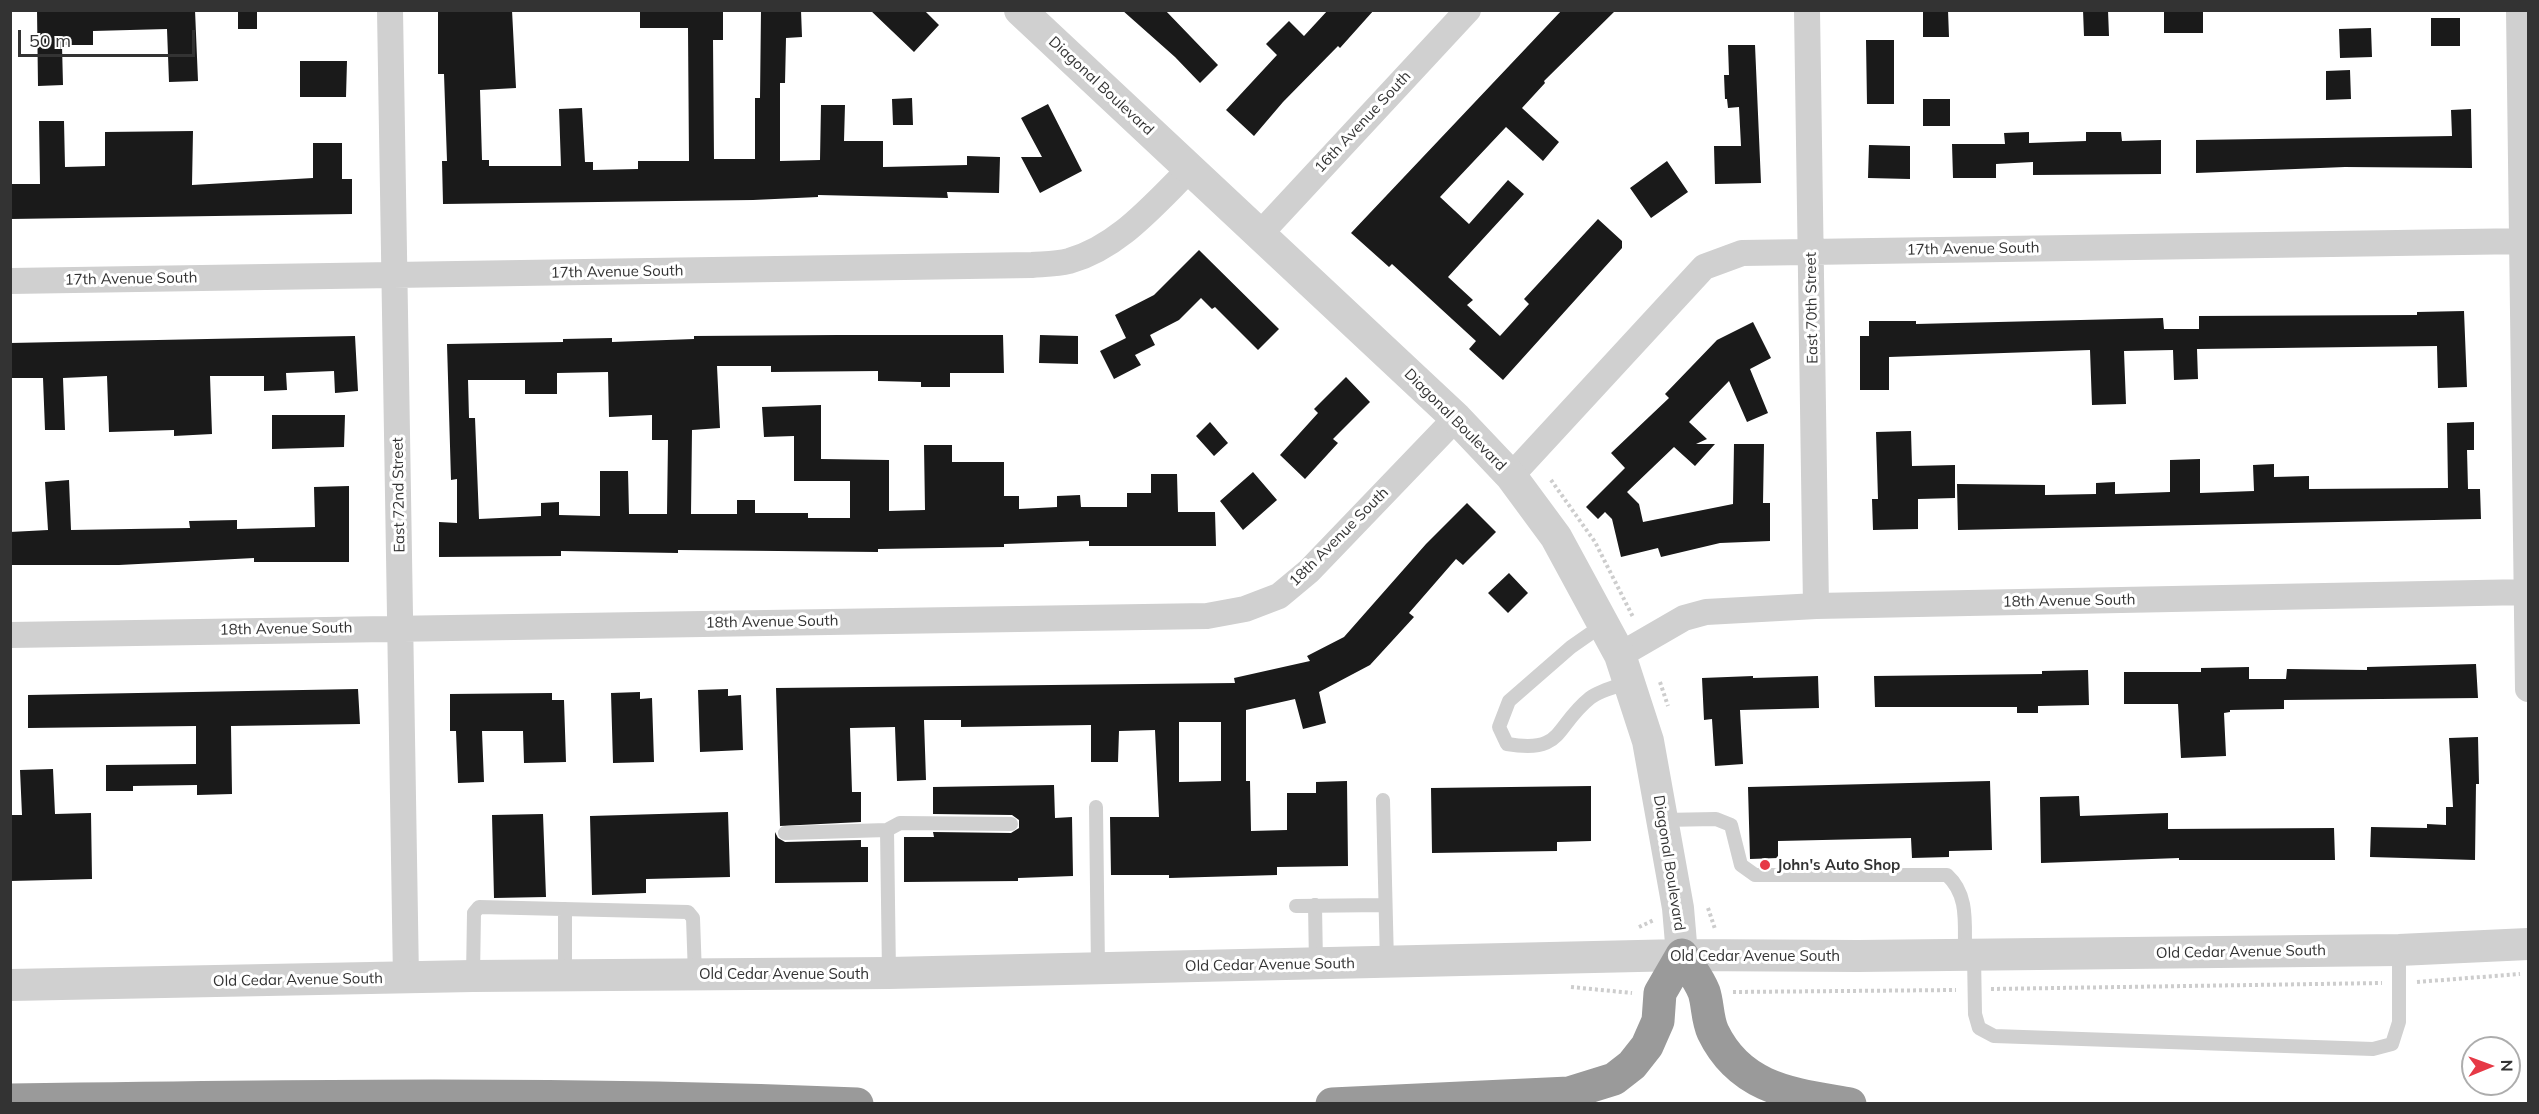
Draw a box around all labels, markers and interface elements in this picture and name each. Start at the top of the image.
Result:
scale bar [21,18,198,56]
text: 50 m [29,29,71,52]
street label: Diagonal Boulevard [1045,33,1157,139]
street label: 16th Avenue South [1311,67,1415,177]
street label: 17th Avenue South [1906,239,2040,259]
street label: East 70th Street [1802,252,1822,364]
street label: 17th Avenue South [550,262,684,282]
street label: 17th Avenue South [64,269,198,289]
street label: Diagonal Boulevard [1400,365,1510,475]
street label: East 72nd Street [389,437,409,553]
street label: 18th Avenue South [1286,484,1392,590]
street label: 18th Avenue South [2002,591,2136,611]
street label: 18th Avenue South [705,612,839,632]
street label: 18th Avenue South [219,619,353,639]
street label: Diagonal Boulevard [1649,794,1689,932]
place label: John's Auto Shop [1777,856,1900,874]
marker: John's Auto Shop [1758,858,1772,872]
street label: Old Cedar Avenue South [2156,942,2326,962]
street label: Old Cedar Avenue South [1670,947,1840,965]
street label: Old Cedar Avenue South [1185,955,1355,975]
street label: Old Cedar Avenue South [699,965,869,983]
street label: Old Cedar Avenue South [213,970,383,990]
north arrow [2461,1036,2521,1096]
text: N [2497,1060,2517,1072]

